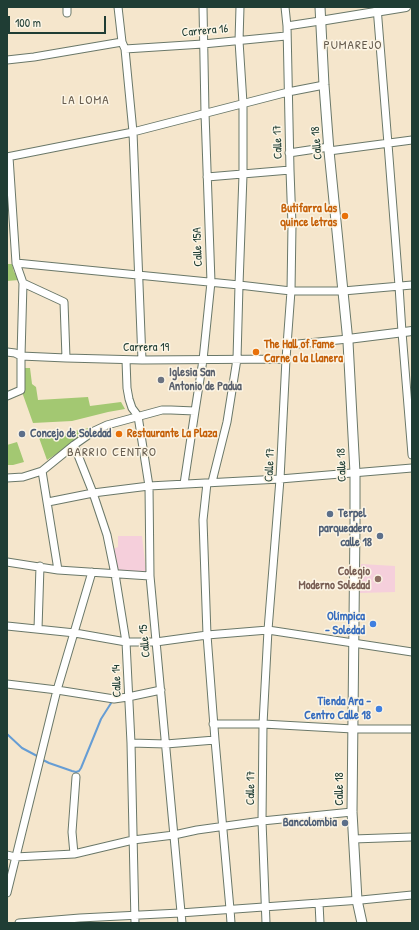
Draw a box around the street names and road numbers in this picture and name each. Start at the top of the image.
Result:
street label: Carrera 16 [181,22,229,40]
street label: Calle 17 [270,125,286,159]
street label: Calle 18 [308,126,326,160]
street label: Calle 15A [190,227,206,267]
street label: Carrera 19 [123,341,169,355]
street label: Calle 17 [262,448,278,482]
street label: Calle 18 [334,448,350,482]
street label: Calle 15 [136,624,154,658]
street label: Calle 14 [109,664,125,698]
street label: Calle 17 [244,771,258,805]
street label: Calle 18 [333,772,347,806]

